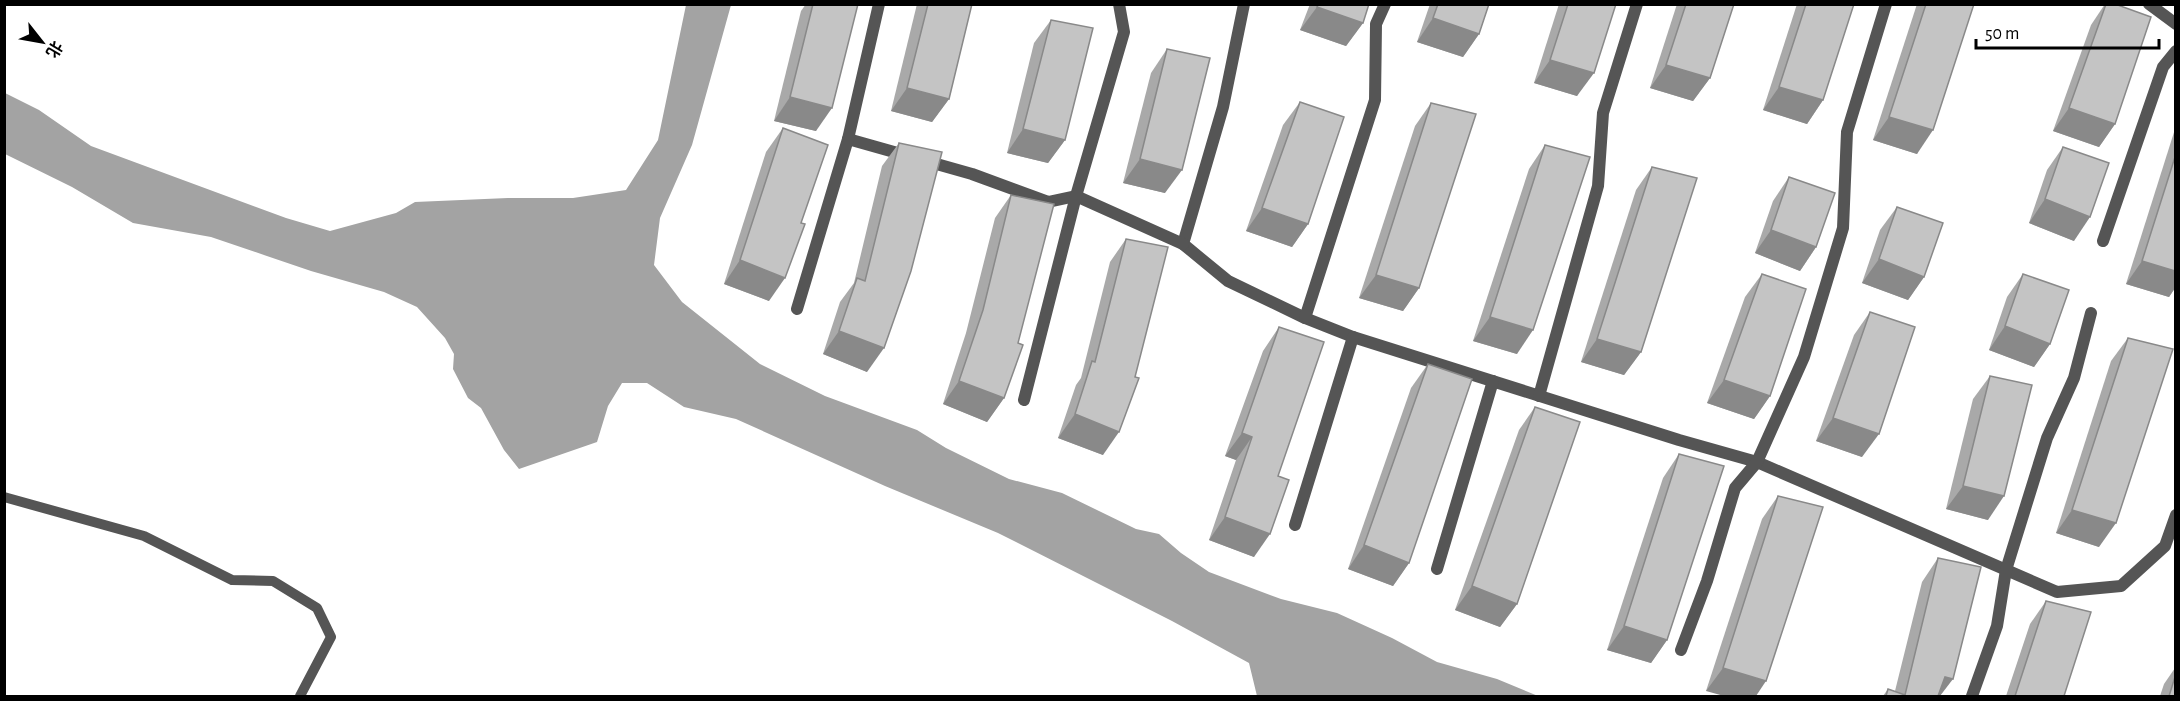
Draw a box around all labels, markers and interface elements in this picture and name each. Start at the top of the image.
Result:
north arrow [12,12,72,72]
scale bar [1976,12,2159,50]
text: 50 m [1985,25,2019,43]
text: 北 [43,38,66,61]

